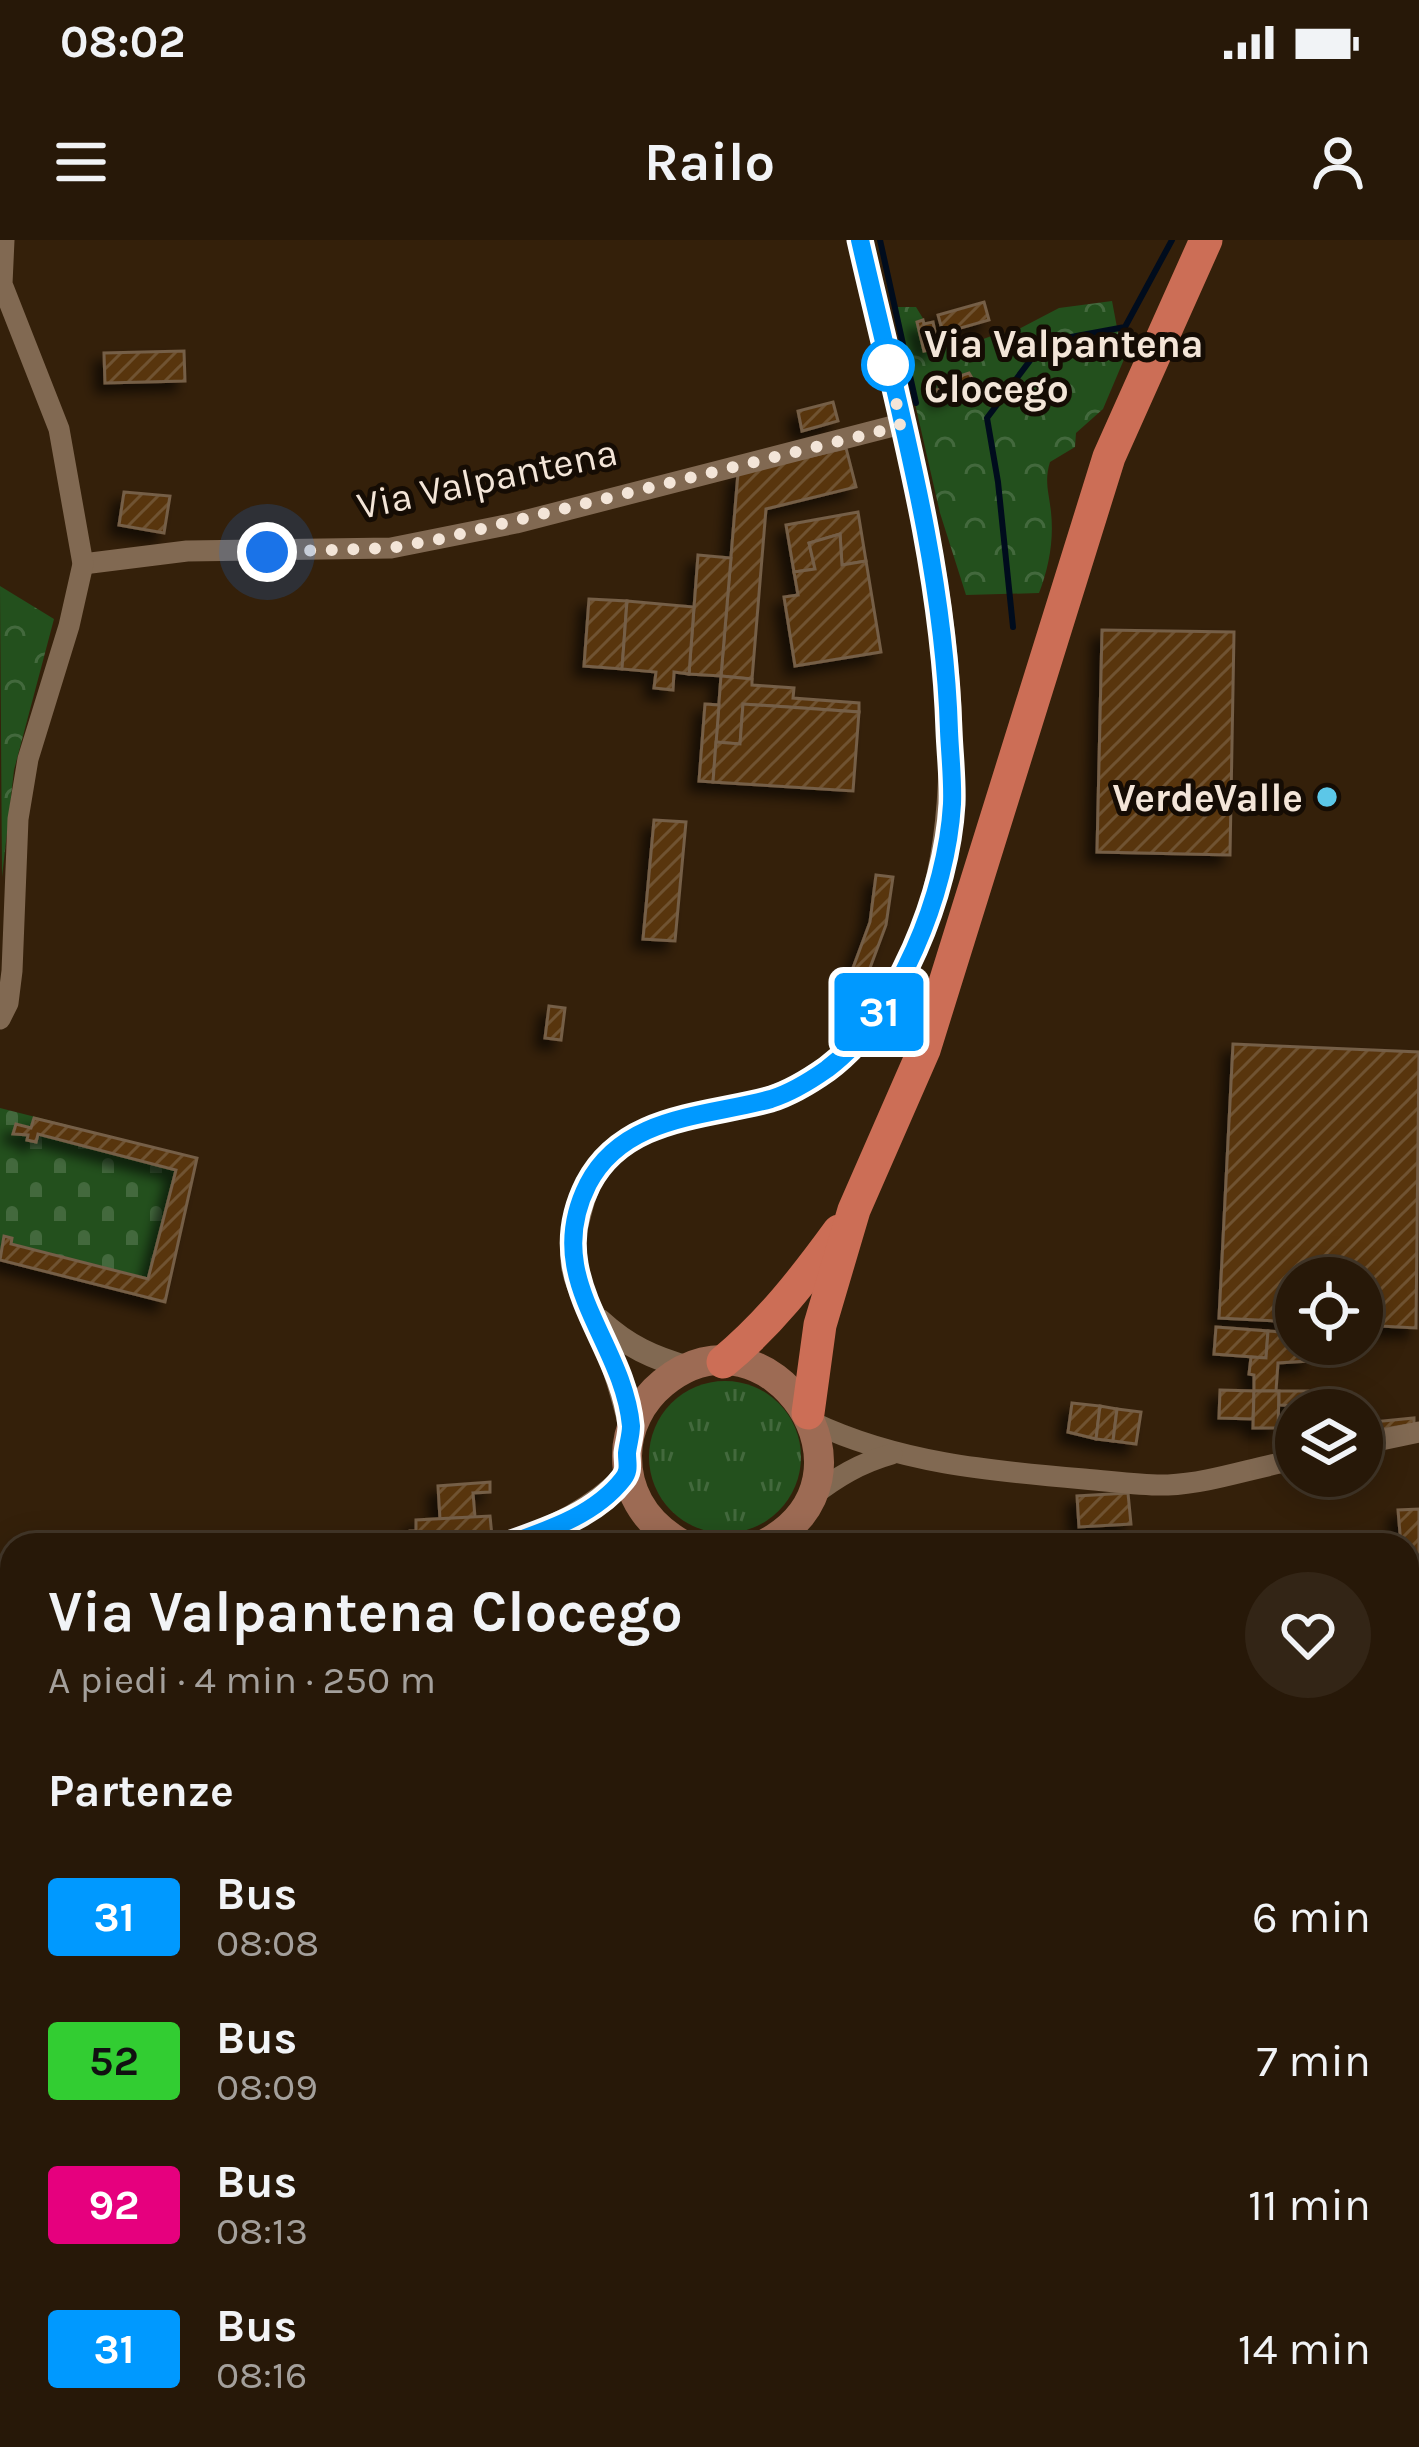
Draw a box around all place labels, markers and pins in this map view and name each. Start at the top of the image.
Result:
place label: Via Valpantena Clocego [924,321,1204,412]
marker: Via Valpantena Clocego [863,340,913,390]
place label: VerdeValle [1112,775,1303,821]
marker: VerdeValle [1314,784,1340,810]

